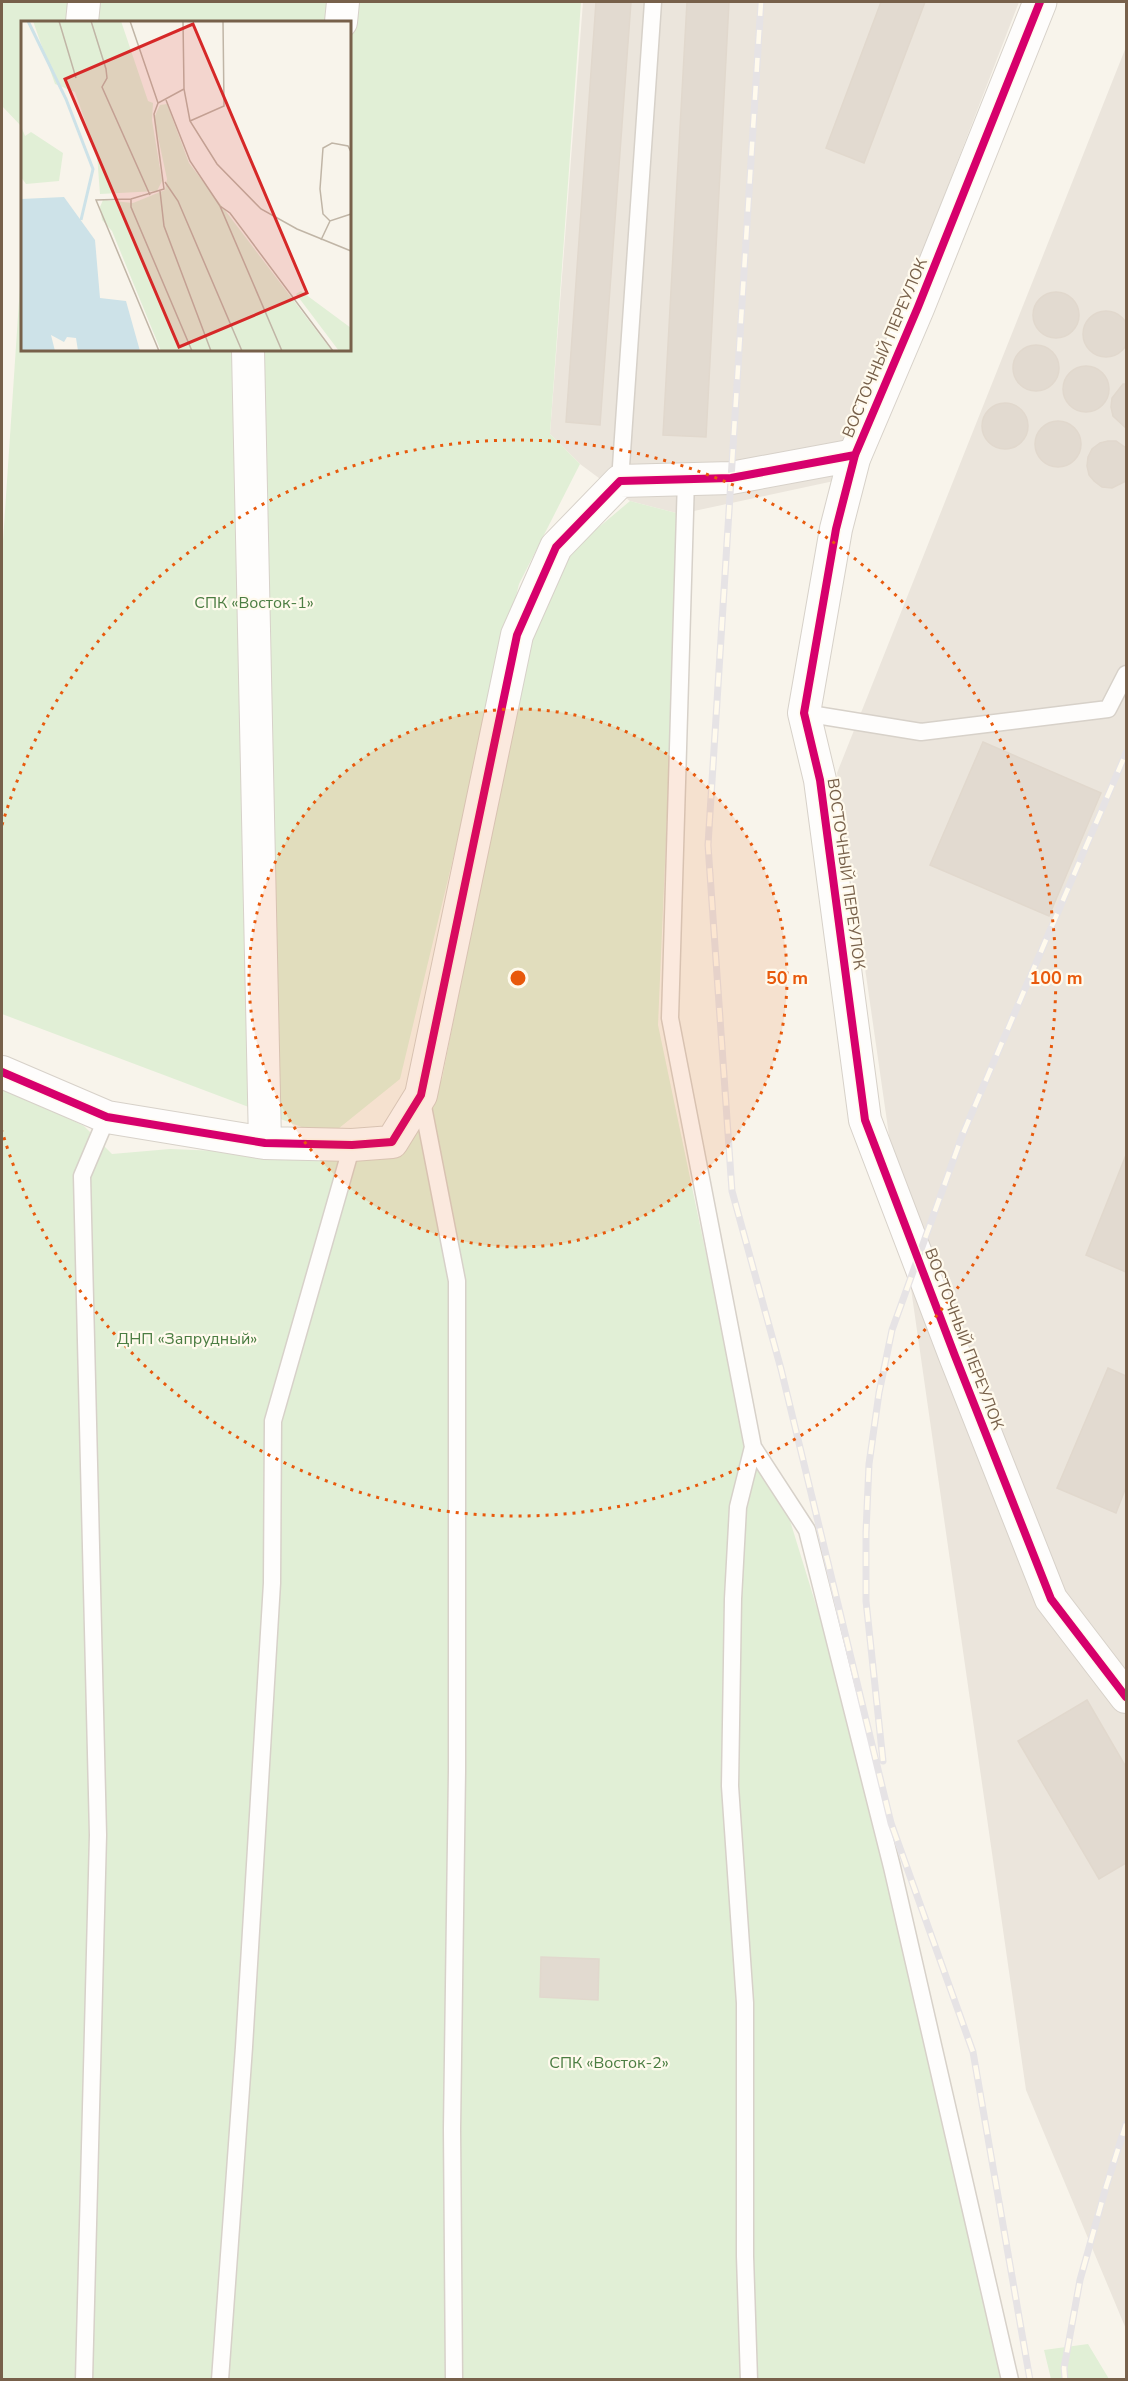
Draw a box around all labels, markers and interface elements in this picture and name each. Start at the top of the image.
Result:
inset map [21,21,351,351]
street label: ВОСТОЧНЫЙ ПЕРЕУЛОК [837,254,933,441]
park label: СПК «Восток-1» [194,592,314,614]
street label: ВОСТОЧНЫЙ ПЕРЕУЛОК [822,777,870,972]
text: 50 m [766,966,808,990]
text: 100 m [1029,966,1083,990]
centre of rings [508,968,528,988]
street label: ВОСТОЧНЫЙ ПЕРЕУЛОК [919,1245,1009,1434]
park label: ДНП «Запрудный» [117,1328,257,1350]
park label: СПК «Восток-2» [549,2052,669,2074]

